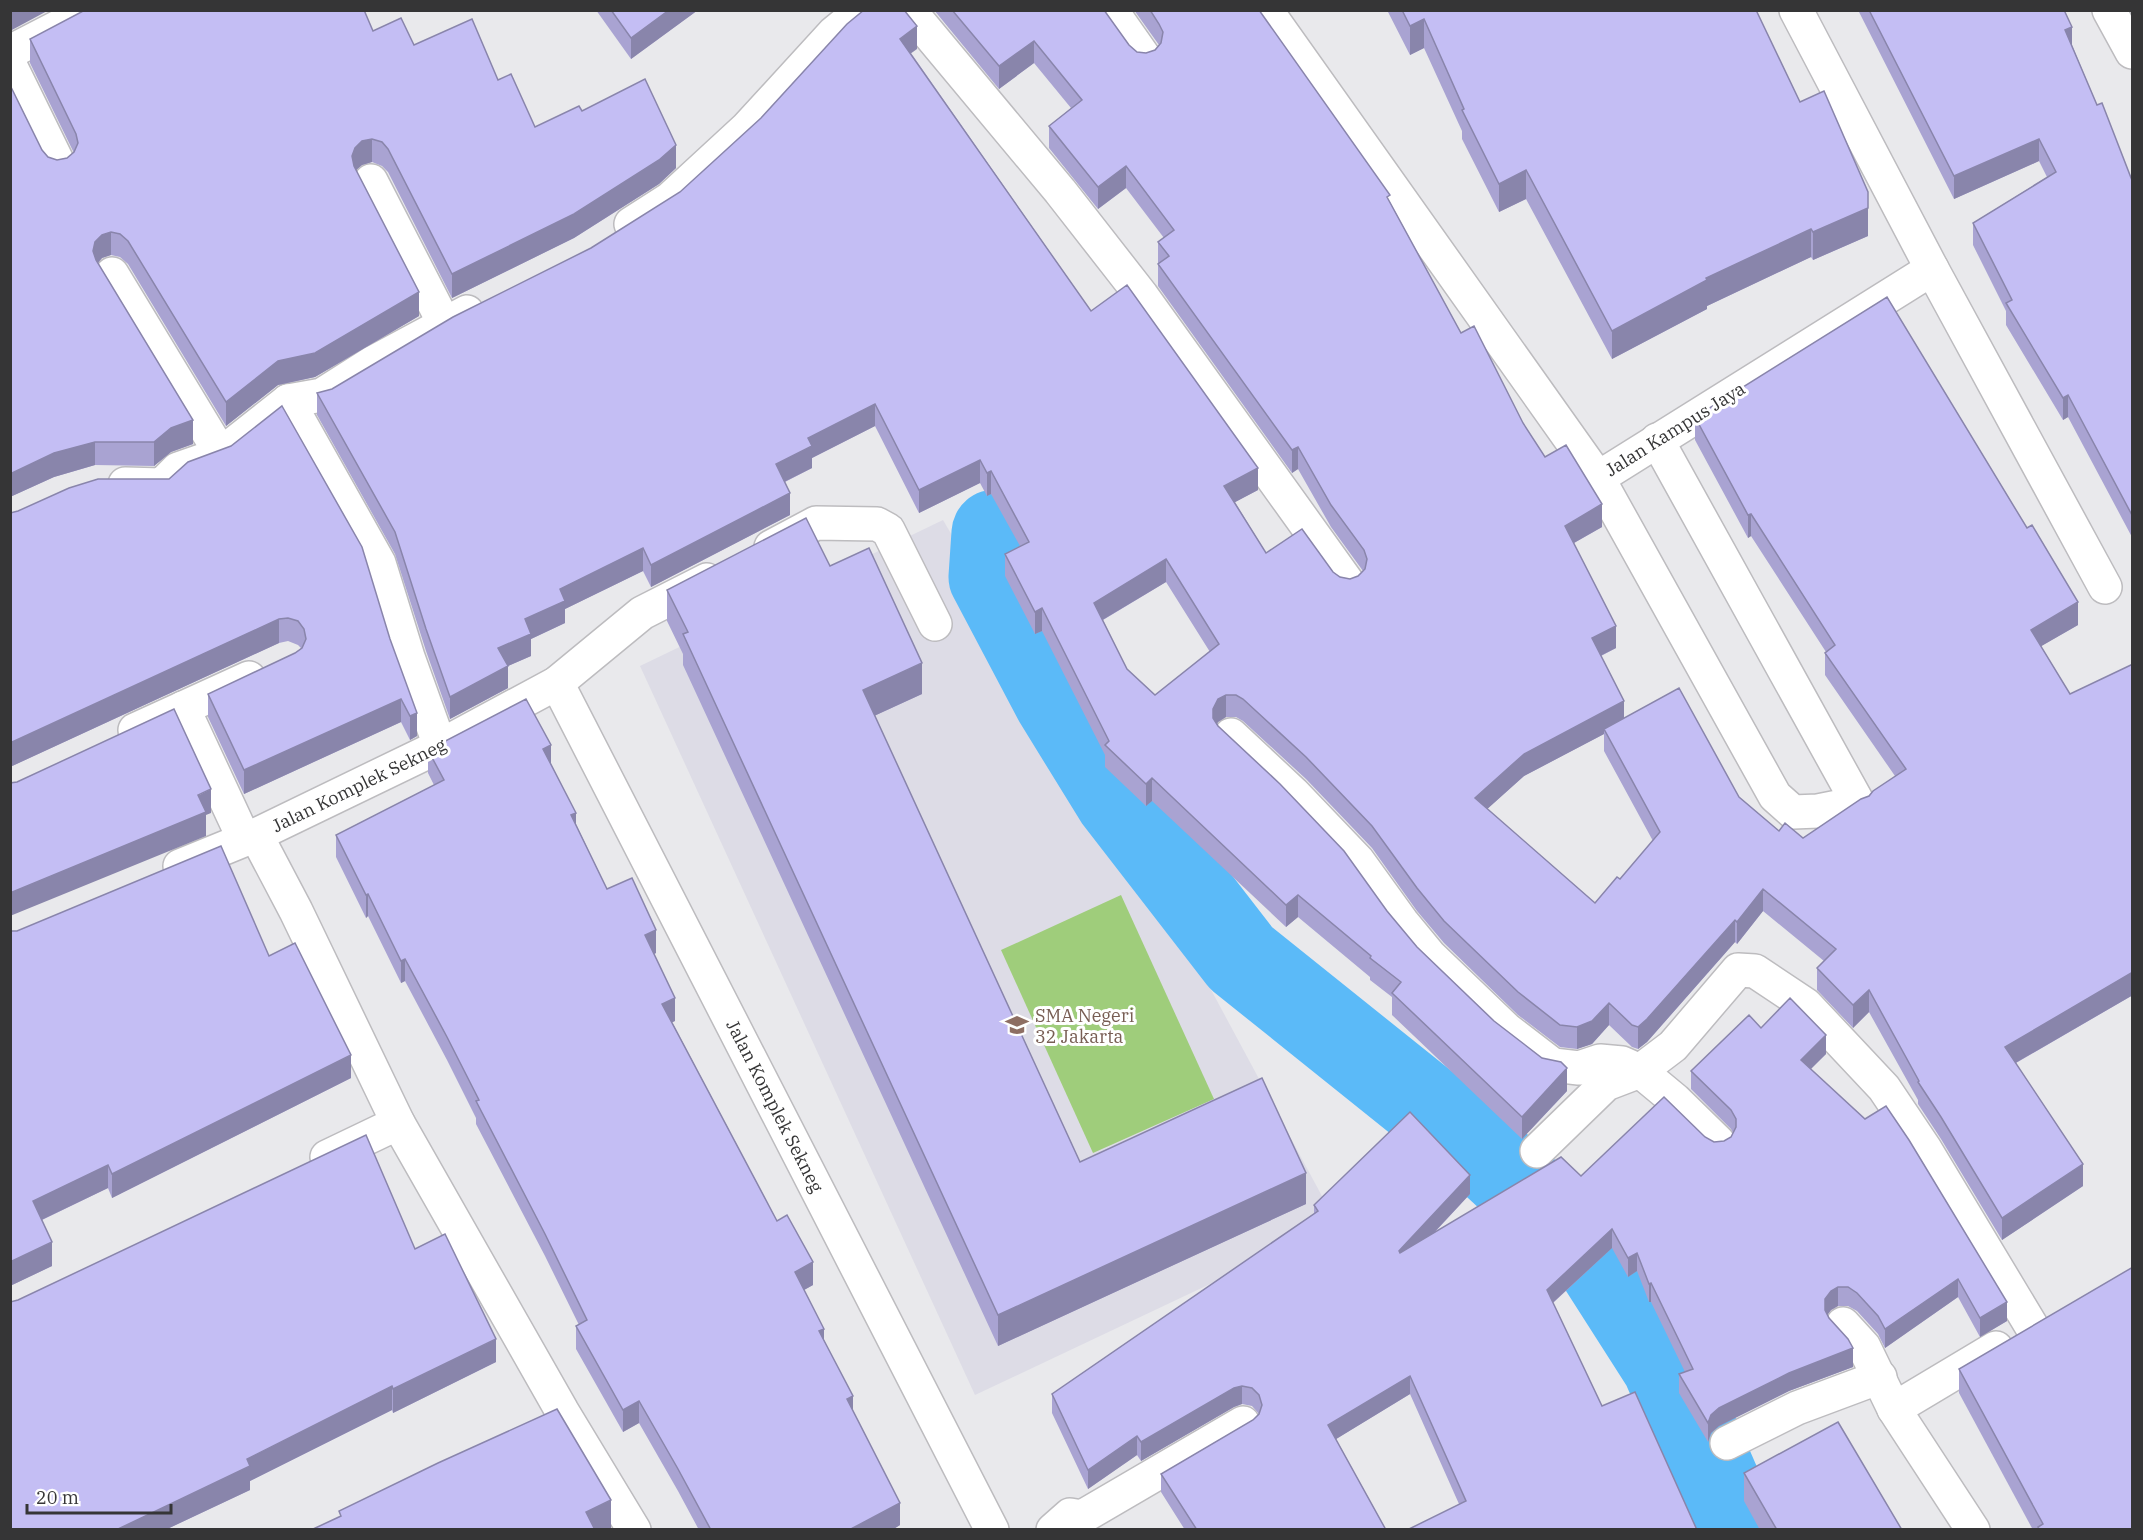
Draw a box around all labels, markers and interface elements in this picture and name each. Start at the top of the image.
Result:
street label: Jalan Kampus Jaya [1601,377,1749,481]
street label: Jalan Komplek Sekneg [268,733,450,837]
place label: SMA Negeri 32 Jakarta [1035,1004,1135,1048]
school or university icon: SMA Negeri 32 Jakarta [1004,1012,1030,1038]
street label: Jalan Komplek Sekneg [721,1016,829,1196]
scale bar [27,1477,171,1515]
text: 20 m [36,1486,79,1509]

